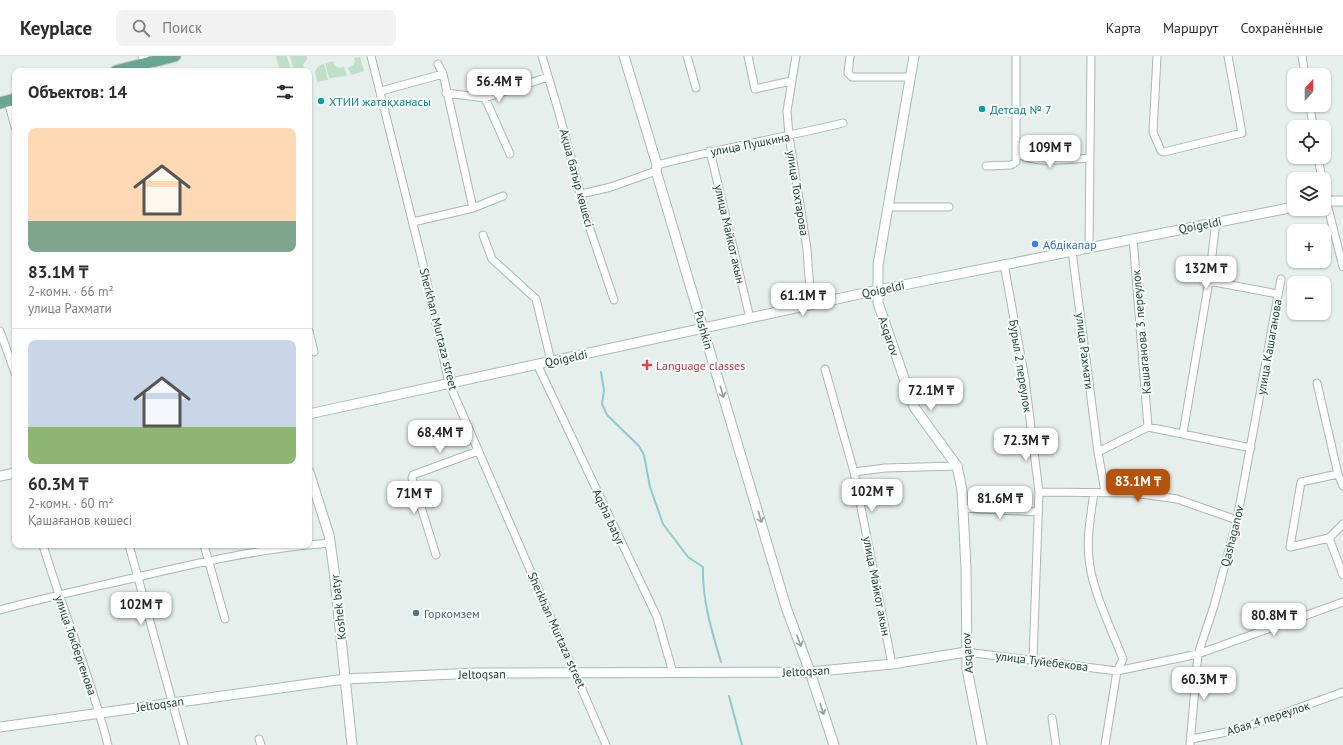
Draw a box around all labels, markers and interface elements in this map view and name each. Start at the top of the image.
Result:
search box [116,10,396,46]
text: Keyplace [20,16,92,40]
icon: search [130,17,152,39]
text: Поиск [162,18,202,37]
text: Карта [1106,19,1141,37]
text: Маршрут [1163,19,1218,37]
text: Сохранённые [1240,19,1323,37]
north arrow [1287,68,1331,112]
map controls [1287,68,1331,320]
pin: 56.4M ₸ [462,69,536,103]
text: 56.4M ₸ [476,73,522,90]
text: Объектов: 14 [28,81,127,103]
icon: filters [274,81,296,103]
place label: ХТИИ жатақханасы [329,94,431,109]
marker: ХТИИ жатақханасы [316,96,326,106]
place label: Детсад № 7 [990,102,1052,117]
marker: Детсад № 7 [977,104,987,114]
button: locate [1287,120,1331,164]
street label: Ақша батыр көшесі [557,127,597,229]
street label: улица Пушкина [709,129,791,159]
pin: 109M ₸ [1017,135,1083,169]
text: 109M ₸ [1029,139,1071,156]
street label: улица Тохтарова [784,149,812,237]
icon: home [126,154,198,226]
button: layers [1287,172,1331,216]
street label: улица Майкот акын [711,183,749,285]
street label: Qoigeldi [1177,213,1223,237]
button: + [1287,224,1331,268]
place label: Абдiкапар [1043,237,1097,252]
marker: Абдiкапар [1030,239,1040,249]
pin: 132M ₸ [1173,256,1239,290]
text: 132M ₸ [1185,260,1227,277]
text: 83.1M ₸ [28,261,88,283]
street label: Sherkhan Murtaza street [417,266,461,392]
street label: Кашаганова 3 переулок [1128,269,1154,395]
button: − [1287,276,1331,320]
street label: Qoigeldi [860,277,906,301]
text: 2-комн. · 66 m² [28,283,114,300]
pin: 61.1M ₸ [766,283,840,317]
text: 61.1M ₸ [780,287,826,304]
street label: улица Кашаганова [1253,298,1285,396]
text: улица Рахмати [28,300,112,317]
street label: Pushkin [691,309,717,351]
street label: улица Рахмати [1073,312,1097,390]
street label: Asqarov [875,314,903,358]
street label: Бурыл 2 переулок [1006,318,1036,414]
street label: Qoigeldi [543,346,589,370]
place label: Language classes [656,358,745,373]
marker: Language classes [641,359,653,371]
icon: home [126,366,198,438]
pin: 72.1M ₸ [894,378,968,412]
text: 72.1M ₸ [908,382,954,399]
one-way arrow [719,385,726,398]
pin: 68.4M ₸ [403,420,477,454]
text: 68.4M ₸ [417,424,463,441]
pin: 72.3M ₸ [989,428,1063,462]
text: 72.3M ₸ [1003,432,1049,449]
pin: 83.1M ₸ [1101,469,1175,503]
text: 60.3M ₸ [28,473,88,495]
text: 83.1M ₸ [1115,473,1161,490]
pin: 102M ₸ [839,479,905,513]
pin: 71M ₸ [386,481,442,515]
text: 102M ₸ [851,483,893,500]
text: 71M ₸ [396,485,432,502]
pin: 81.6M ₸ [963,486,1037,520]
street label: Aqsha batyr [589,487,629,547]
text: 81.6M ₸ [977,490,1023,507]
text: 2-комн. · 60 m² [28,495,114,512]
street label: Qashaganov [1217,504,1247,568]
one-way arrow [757,510,764,523]
text: Қашағанов көшесі [28,512,132,529]
street label: улица Майкот акын [860,535,894,637]
street label: Sherkhan Murtaza street [525,570,589,690]
street label: Koshek batyr [327,574,349,640]
pin: 102M ₸ [108,592,174,626]
street label: улица Токбергенова [52,593,100,697]
text: 102M ₸ [120,596,162,613]
pin: 80.8M ₸ [1237,603,1311,637]
place label: Горкомзем [424,606,480,621]
text: 80.8M ₸ [1251,607,1297,624]
marker: Горкомзем [411,608,421,618]
street label: Asqarov [958,632,976,674]
one-way arrow [795,634,803,646]
street label: улица Туйебекова [995,648,1089,674]
street label: Jeltoqsan [781,662,830,680]
street label: Jeltoqsan [457,666,506,682]
pin: 60.3M ₸ [1167,667,1241,701]
text: 60.3M ₸ [1181,671,1227,688]
street label: Jeltoqsan [134,693,185,715]
street label: Абая 4 переулок [1225,697,1312,739]
one-way arrow [819,702,826,715]

